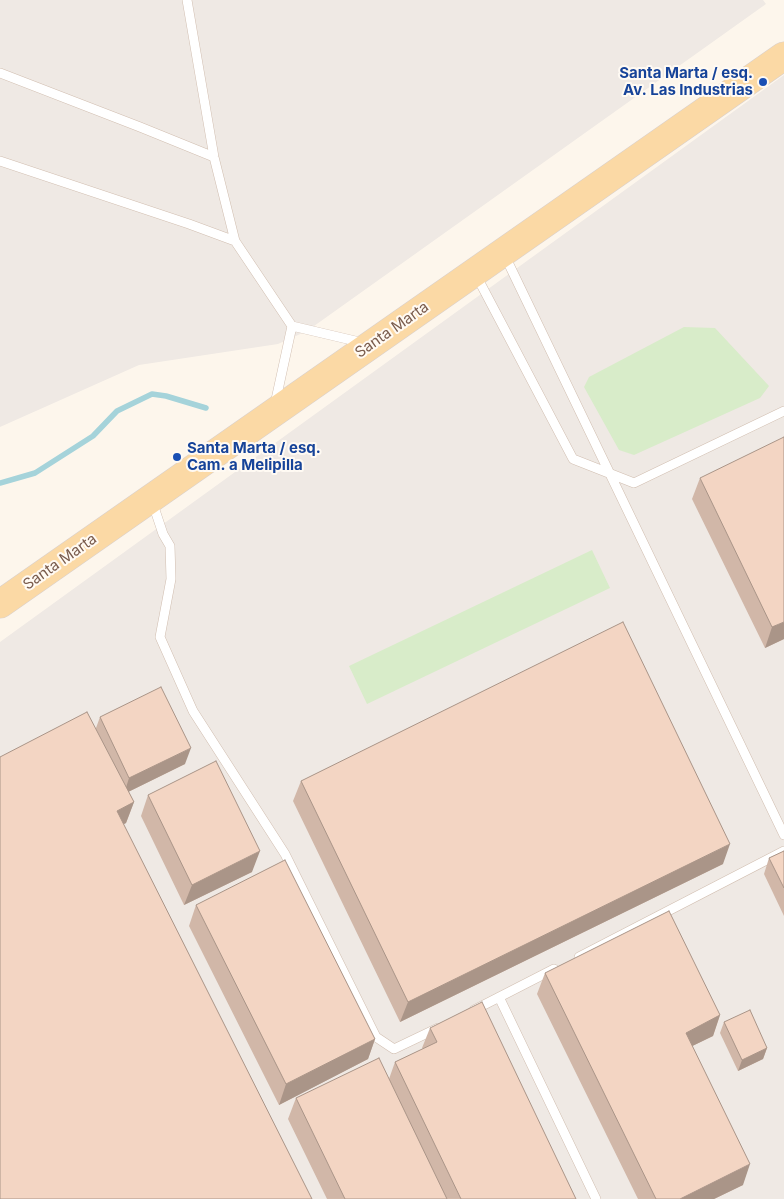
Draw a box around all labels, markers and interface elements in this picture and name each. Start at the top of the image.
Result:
place label: Santa Marta / esq. Av. Las Industrias [619,64,753,99]
marker: Santa Marta / esq. Av. Las Industrias [757,76,769,88]
street label: Santa Marta [352,298,432,362]
place label: Santa Marta / esq. Cam. a Melipilla [187,439,321,474]
marker: Santa Marta / esq. Cam. a Melipilla [171,451,183,463]
street label: Santa Marta [20,530,100,594]

